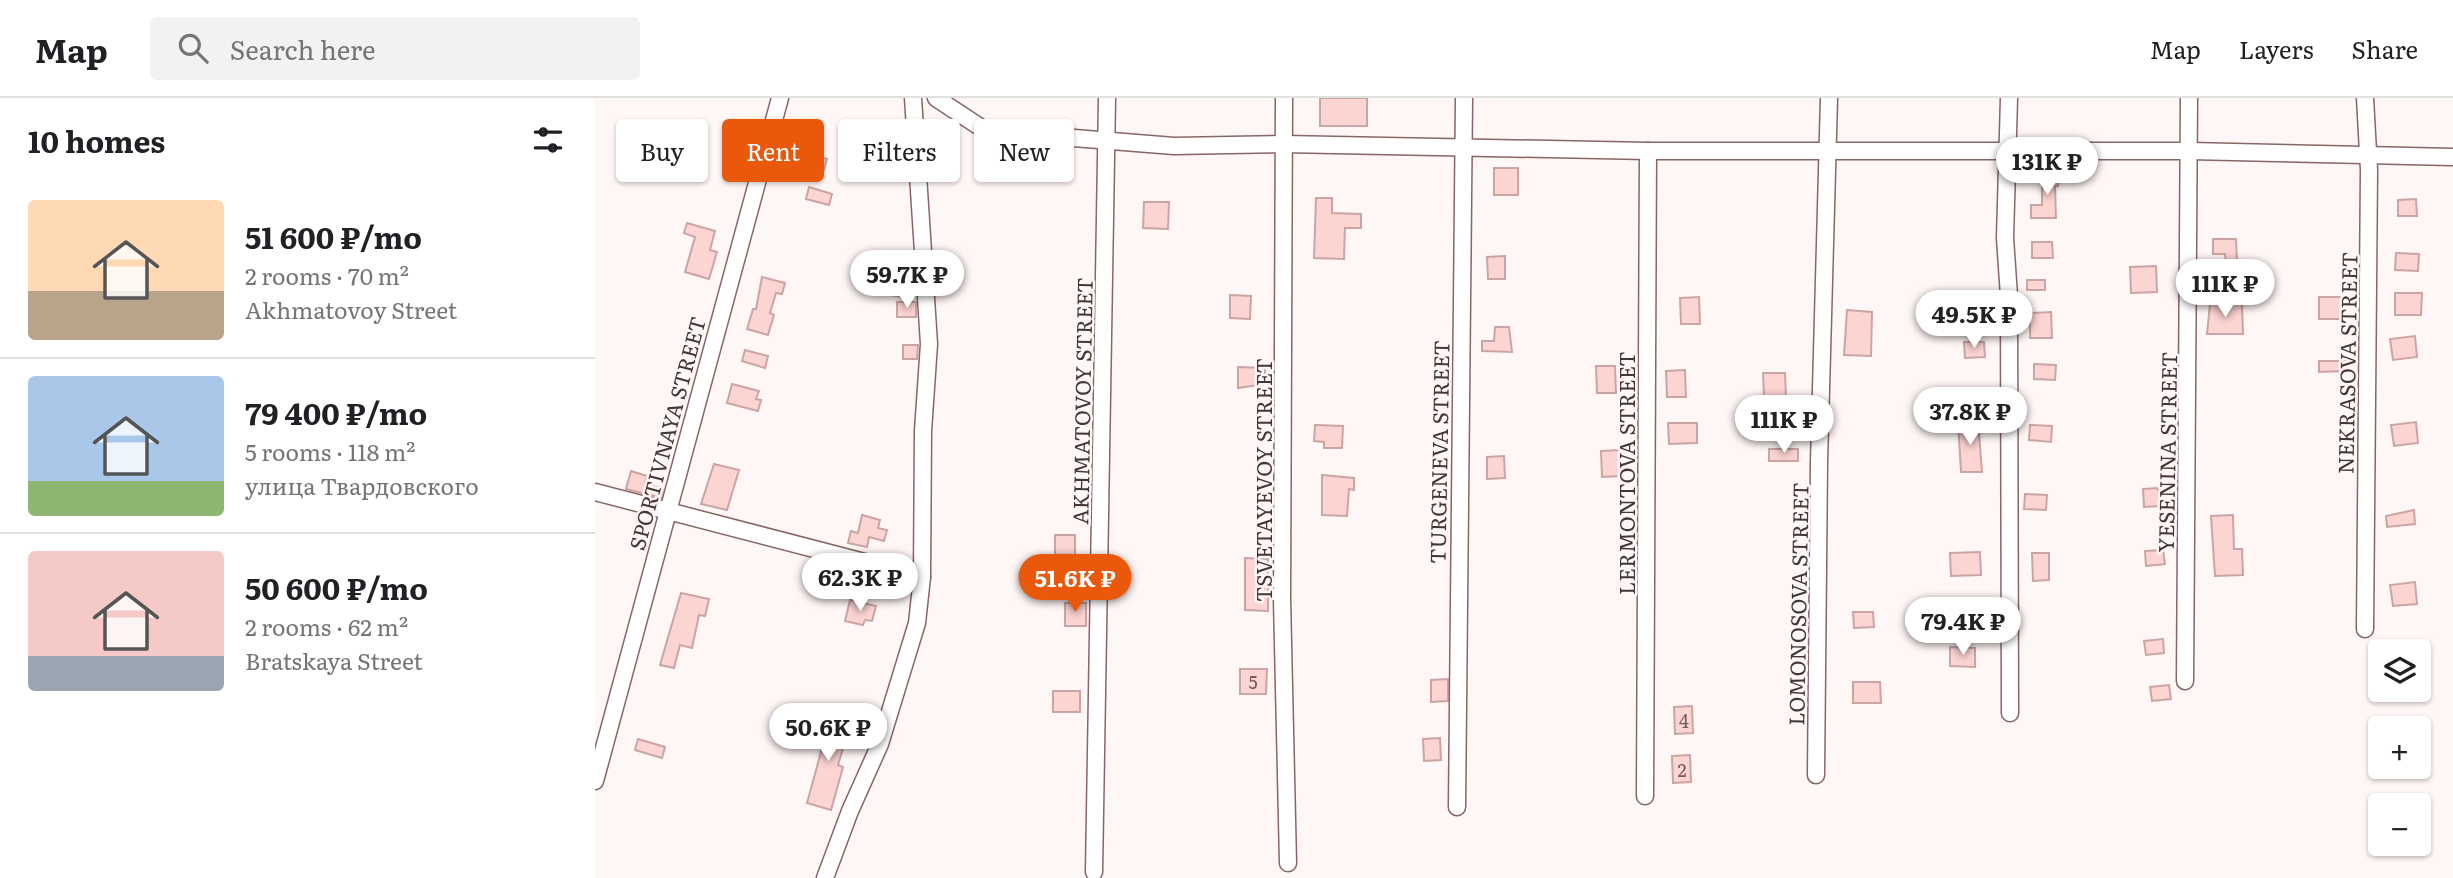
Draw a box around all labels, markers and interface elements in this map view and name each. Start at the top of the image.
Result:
search box [150,17,640,80]
text: Map [35,24,108,73]
icon: search [174,29,212,67]
text: Search here [230,29,376,68]
text: Map [2150,31,2201,66]
text: Layers [2239,31,2313,66]
text: Share [2351,31,2418,66]
text: 10 homes [28,118,165,162]
chip: Buy [616,119,708,182]
chip: Rent [722,119,824,182]
chip: Filters [838,119,960,182]
chip: New [974,119,1074,182]
icon: filters [529,121,567,159]
pin: 131K ₽ [1990,138,2104,197]
text: 131K ₽ [2012,143,2082,177]
text: 51 600 ₽/mo [245,214,422,258]
icon: home [84,228,168,312]
pin: 59.7K ₽ [842,250,972,310]
street label: NEKRASOVA STREET [2329,252,2363,474]
text: 59.7K ₽ [866,256,948,290]
text: 2 rooms · 70 m² [245,258,409,292]
pin: 111K ₽ [2168,260,2282,319]
text: 111K ₽ [2192,265,2258,299]
street label: AKHMATOVOY STREET [1063,277,1099,525]
pin: 49.5K ₽ [1909,290,2039,350]
text: Akhmatovoy Street [245,292,457,326]
text: 49.5K ₽ [1932,296,2016,330]
street label: SPORTIVNAYA STREET [620,313,712,553]
street label: TURGENEVA STREET [1421,340,1455,564]
street label: LERMONTOVA STREET [1610,351,1641,595]
street label: YESENINA STREET [2149,351,2183,553]
street label: TSVETAYEVOY STREET [1247,358,1278,602]
pin: 37.8K ₽ [1905,388,2035,447]
text: 79 400 ₽/mo [245,390,427,434]
text: 37.8K ₽ [1929,393,2011,427]
pin: 111K ₽ [1727,396,1841,455]
text: 111K ₽ [1751,401,1817,435]
icon: home [84,404,168,488]
text: 5 rooms · 118 m² [245,434,415,468]
text: улица Твардовского [245,468,479,502]
street label: LOMONOSOVA STREET [1779,482,1815,726]
pin: 62.3K ₽ [795,554,925,613]
pin: 51.6K ₽ [1010,554,1140,614]
text: 62.3K ₽ [818,559,902,593]
text: 51.6K ₽ [1034,560,1116,594]
text: 50 600 ₽/mo [245,565,428,609]
icon: home [84,579,168,663]
pin: 79.4K ₽ [1898,598,2028,657]
text: 79.4K ₽ [1921,603,2005,637]
text: 2 rooms · 62 m² [245,609,408,643]
map controls [2368,639,2431,856]
button: layers [2368,639,2431,702]
text: Bratskaya Street [245,643,423,677]
house number: 5 [1248,668,1258,695]
pin: 50.6K ₽ [763,704,893,763]
house number: 4 [1679,707,1689,734]
text: 50.6K ₽ [785,709,871,743]
button: + [2368,716,2431,779]
house number: 2 [1677,756,1687,783]
button: − [2368,793,2431,856]

